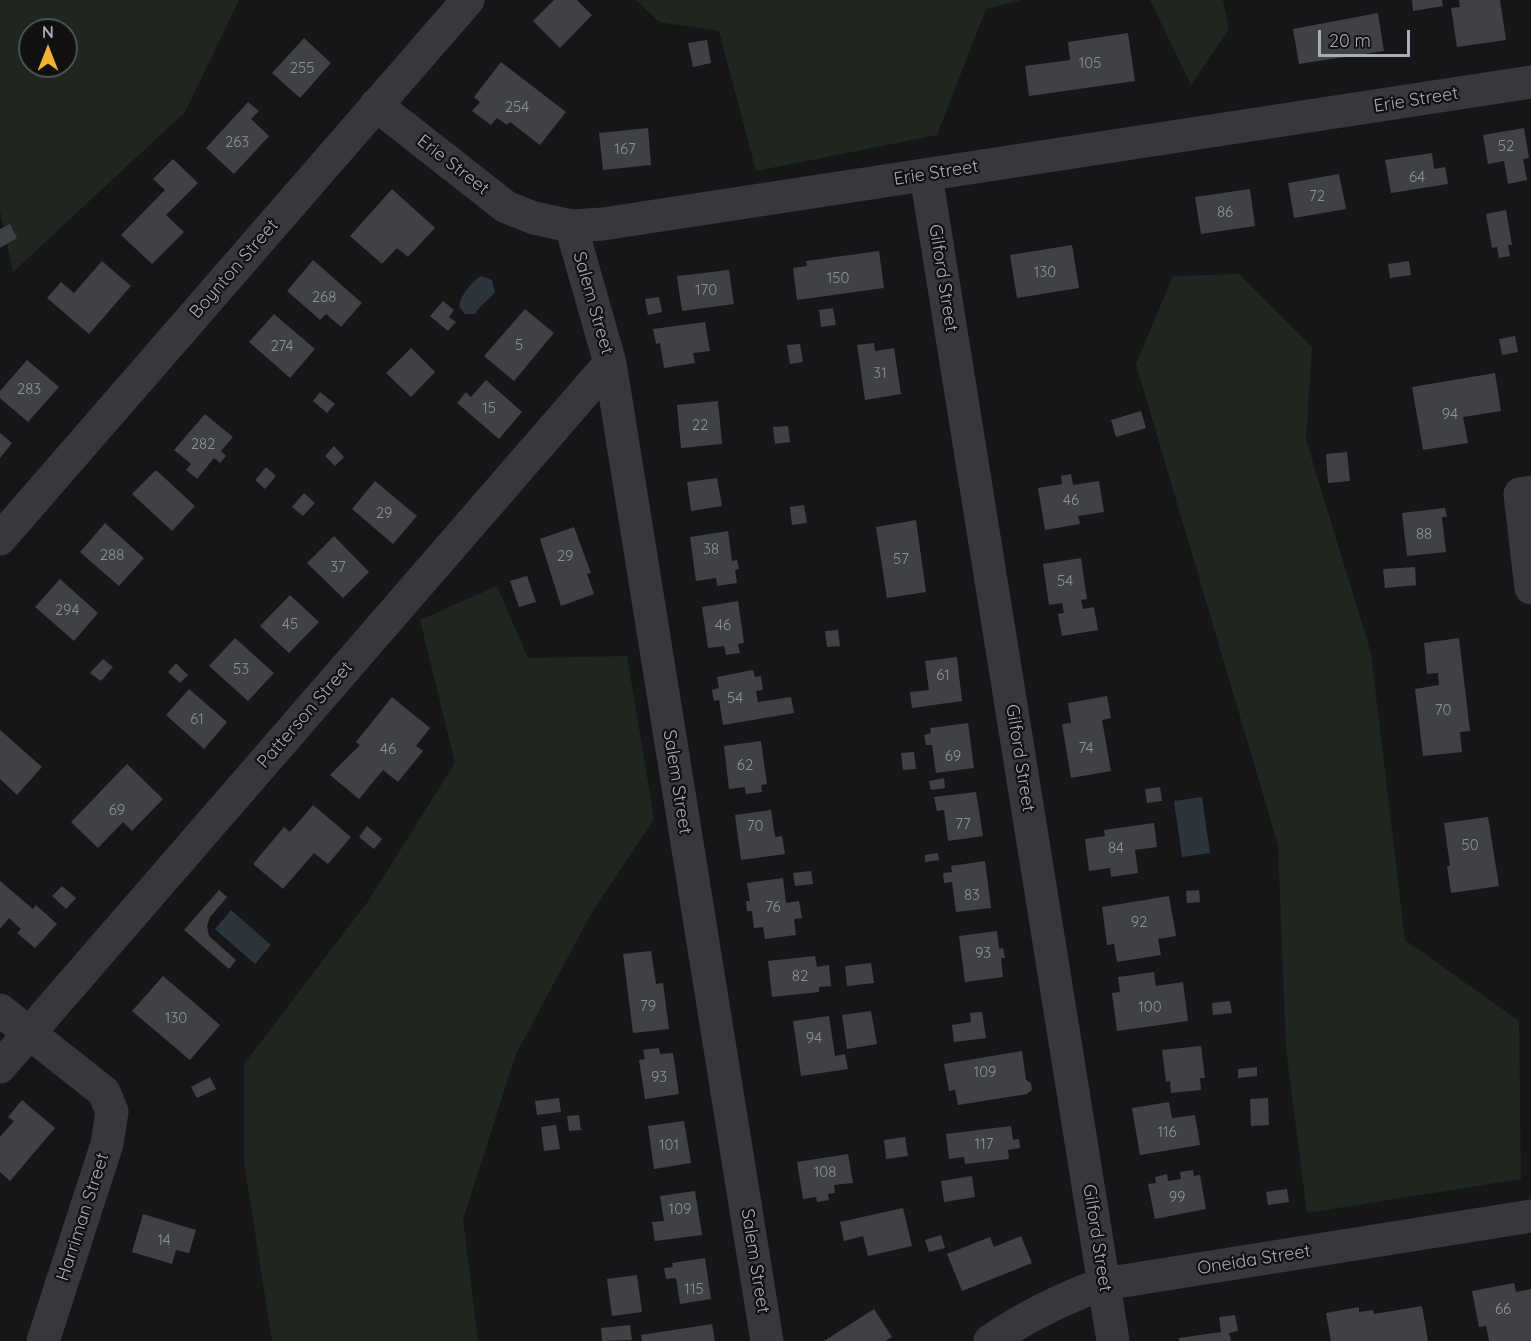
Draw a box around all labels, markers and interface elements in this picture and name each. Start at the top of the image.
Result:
north arrow [18,18,78,78]
scale bar [1321,18,1412,56]
text: N [42,22,54,42]
text: 20 m [1329,29,1371,52]
house number: 105 [1079,54,1101,72]
house number: 255 [290,59,314,77]
street label: Erie Street [1372,83,1460,117]
house number: 254 [505,98,529,116]
street label: Erie Street [413,130,493,200]
house number: 263 [225,133,249,151]
house number: 52 [1498,137,1514,155]
house number: 167 [614,140,636,158]
street label: Erie Street [892,156,980,190]
house number: 64 [1409,168,1425,186]
house number: 72 [1309,187,1325,205]
house number: 86 [1217,203,1233,221]
street label: Boynton Street [185,215,283,323]
street label: Gilford Street [924,223,962,333]
street label: Salem Street [568,249,618,357]
house number: 130 [1034,263,1056,281]
house number: 150 [827,269,849,287]
house number: 170 [695,281,717,299]
house number: 268 [312,288,336,306]
house number: 5 [515,336,523,354]
house number: 274 [270,337,294,355]
house number: 31 [873,364,887,382]
house number: 283 [17,380,41,398]
house number: 15 [482,399,496,417]
house number: 94 [1442,405,1458,423]
house number: 22 [692,416,708,434]
house number: 282 [191,435,215,453]
house number: 46 [1063,491,1079,509]
house number: 29 [376,504,392,522]
house number: 88 [1416,525,1432,543]
house number: 38 [703,540,719,558]
house number: 288 [100,546,124,564]
house number: 29 [557,547,573,565]
house number: 57 [893,550,909,568]
house number: 37 [330,558,346,576]
house number: 54 [1057,572,1073,590]
house number: 294 [55,601,79,619]
house number: 45 [282,615,298,633]
house number: 46 [715,616,731,634]
street label: Patterson Street [253,657,357,773]
house number: 53 [233,660,249,678]
house number: 61 [936,666,950,684]
house number: 54 [727,689,743,707]
house number: 70 [1435,701,1451,719]
street label: Gilford Street [1001,703,1039,813]
house number: 61 [190,710,204,728]
street label: Salem Street [658,728,696,836]
house number: 74 [1079,739,1093,757]
house number: 46 [380,740,396,758]
house number: 69 [945,747,961,765]
house number: 62 [737,756,753,774]
house number: 69 [109,801,125,819]
house number: 77 [955,815,971,833]
house number: 70 [747,817,763,835]
house number: 50 [1461,836,1479,854]
house number: 84 [1108,839,1124,857]
house number: 83 [964,886,980,904]
house number: 76 [765,898,781,916]
house number: 92 [1131,913,1147,931]
house number: 93 [975,944,991,962]
house number: 82 [792,967,808,985]
house number: 79 [640,997,656,1015]
house number: 100 [1138,998,1162,1016]
house number: 130 [165,1009,187,1027]
house number: 94 [806,1029,822,1047]
house number: 109 [974,1063,996,1081]
house number: 93 [651,1068,667,1086]
house number: 116 [1157,1123,1177,1141]
house number: 117 [975,1135,993,1153]
house number: 101 [659,1136,679,1154]
street label: Harriman Street [52,1150,114,1284]
house number: 108 [814,1163,836,1181]
street label: Gilford Street [1078,1183,1116,1293]
house number: 99 [1169,1188,1185,1206]
house number: 109 [669,1200,691,1218]
street label: Salem Street [736,1207,774,1315]
house number: 14 [157,1231,171,1249]
street label: Oneida Street [1196,1240,1312,1280]
house number: 115 [684,1280,704,1298]
house number: 66 [1495,1300,1511,1318]

